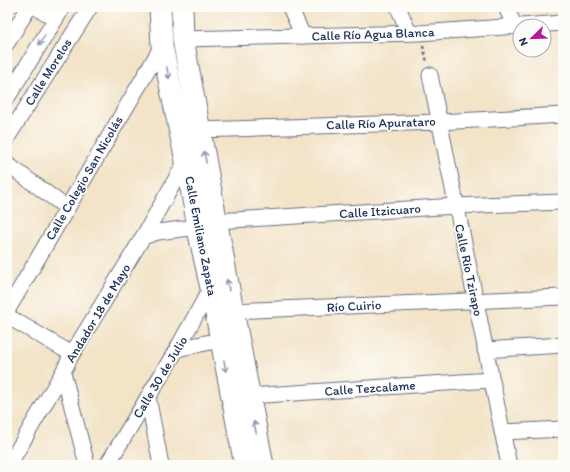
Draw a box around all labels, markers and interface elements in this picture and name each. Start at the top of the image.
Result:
north arrow [512,18,552,58]
street label: Calle Río Agua Blanca [311,24,435,44]
one-way arrow [38,34,46,46]
street label: Calle Morelos [21,36,75,108]
text: N [516,36,531,48]
one-way arrow [164,66,172,79]
street label: Calle Colegio San Nicolás [42,113,126,243]
street label: Calle Río Apurataro [326,114,436,132]
one-way arrow [201,151,209,164]
street label: Calle Emiliano Zapata [182,175,220,298]
street label: Calle Itzicuaro [339,201,422,221]
street label: Calle Río Tzirapo [452,222,486,318]
street label: Andador 18 de Mayo [63,261,134,365]
one-way arrow [224,279,232,292]
street label: Río Cuirio [326,297,382,315]
street label: Calle 30 de Julio [130,333,191,421]
one-way arrow [222,359,230,372]
street label: Calle Tezcalame [324,377,416,399]
one-way arrow [251,421,259,434]

